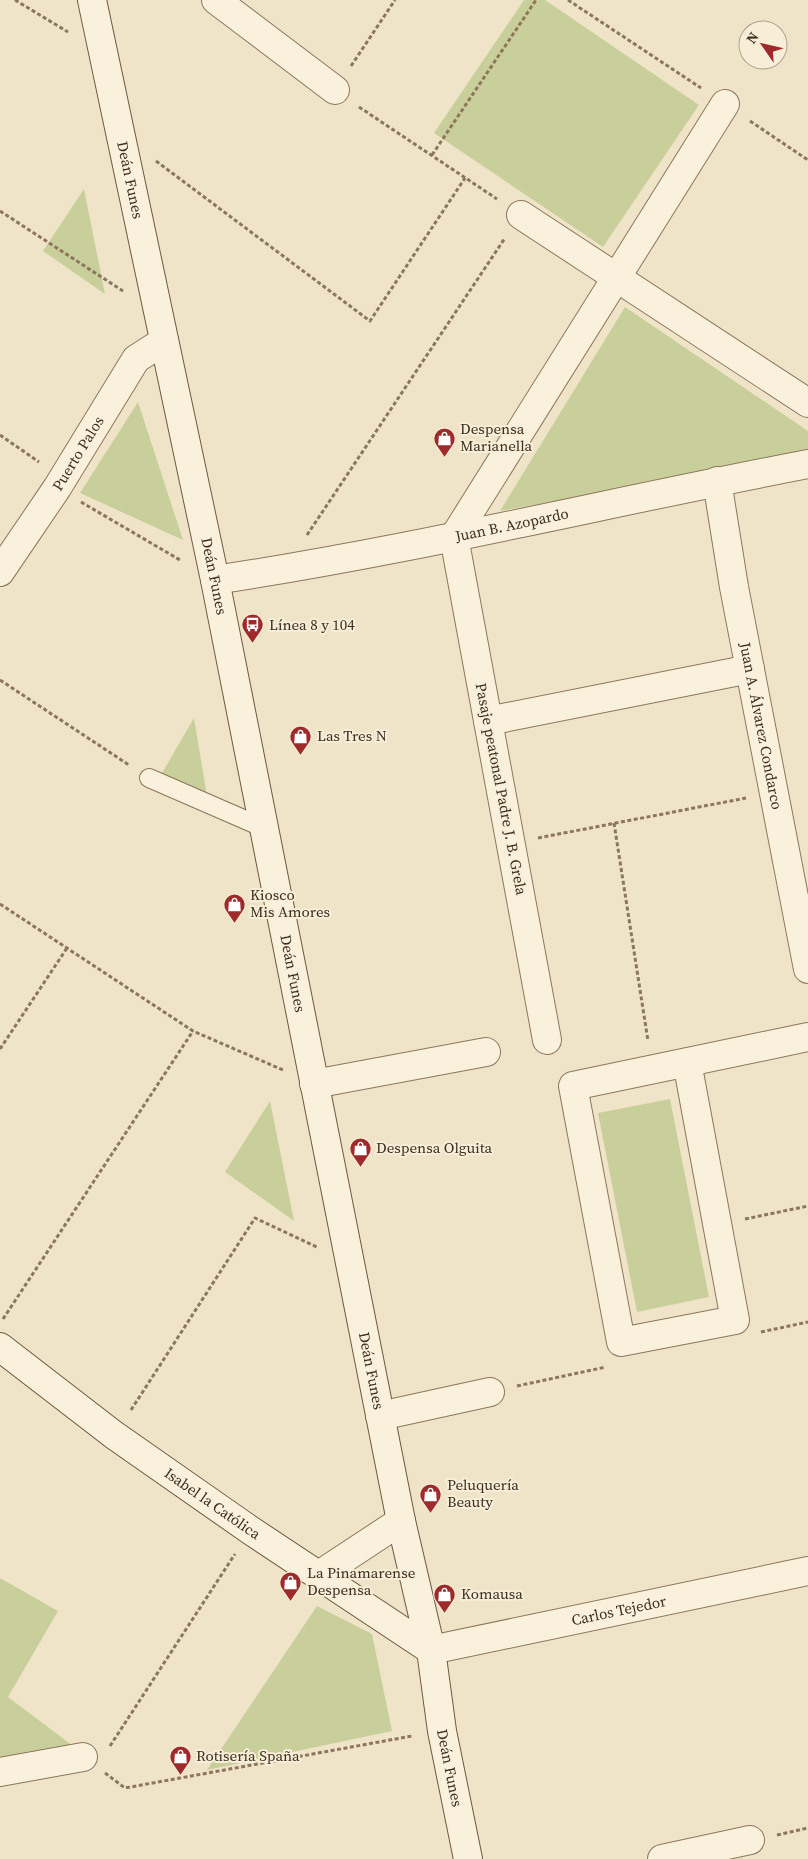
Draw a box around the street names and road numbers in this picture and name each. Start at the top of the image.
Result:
street label: Deán Funes [112,139,149,221]
street label: Puerto Palos [47,412,109,495]
street label: Juan B. Azopardo [452,502,570,547]
street label: Deán Funes [196,535,233,617]
street label: Juan A. Álvarez Condarco [735,640,788,811]
street label: Pasaje peatonal Padre J. B. Grela [471,681,532,897]
street label: Deán Funes [275,933,311,1014]
street label: Deán Funes [354,1330,390,1411]
street label: Isabel la Católica [160,1462,265,1544]
street label: Carlos Tejedor [570,1590,669,1630]
street label: Deán Funes [432,1727,468,1809]

